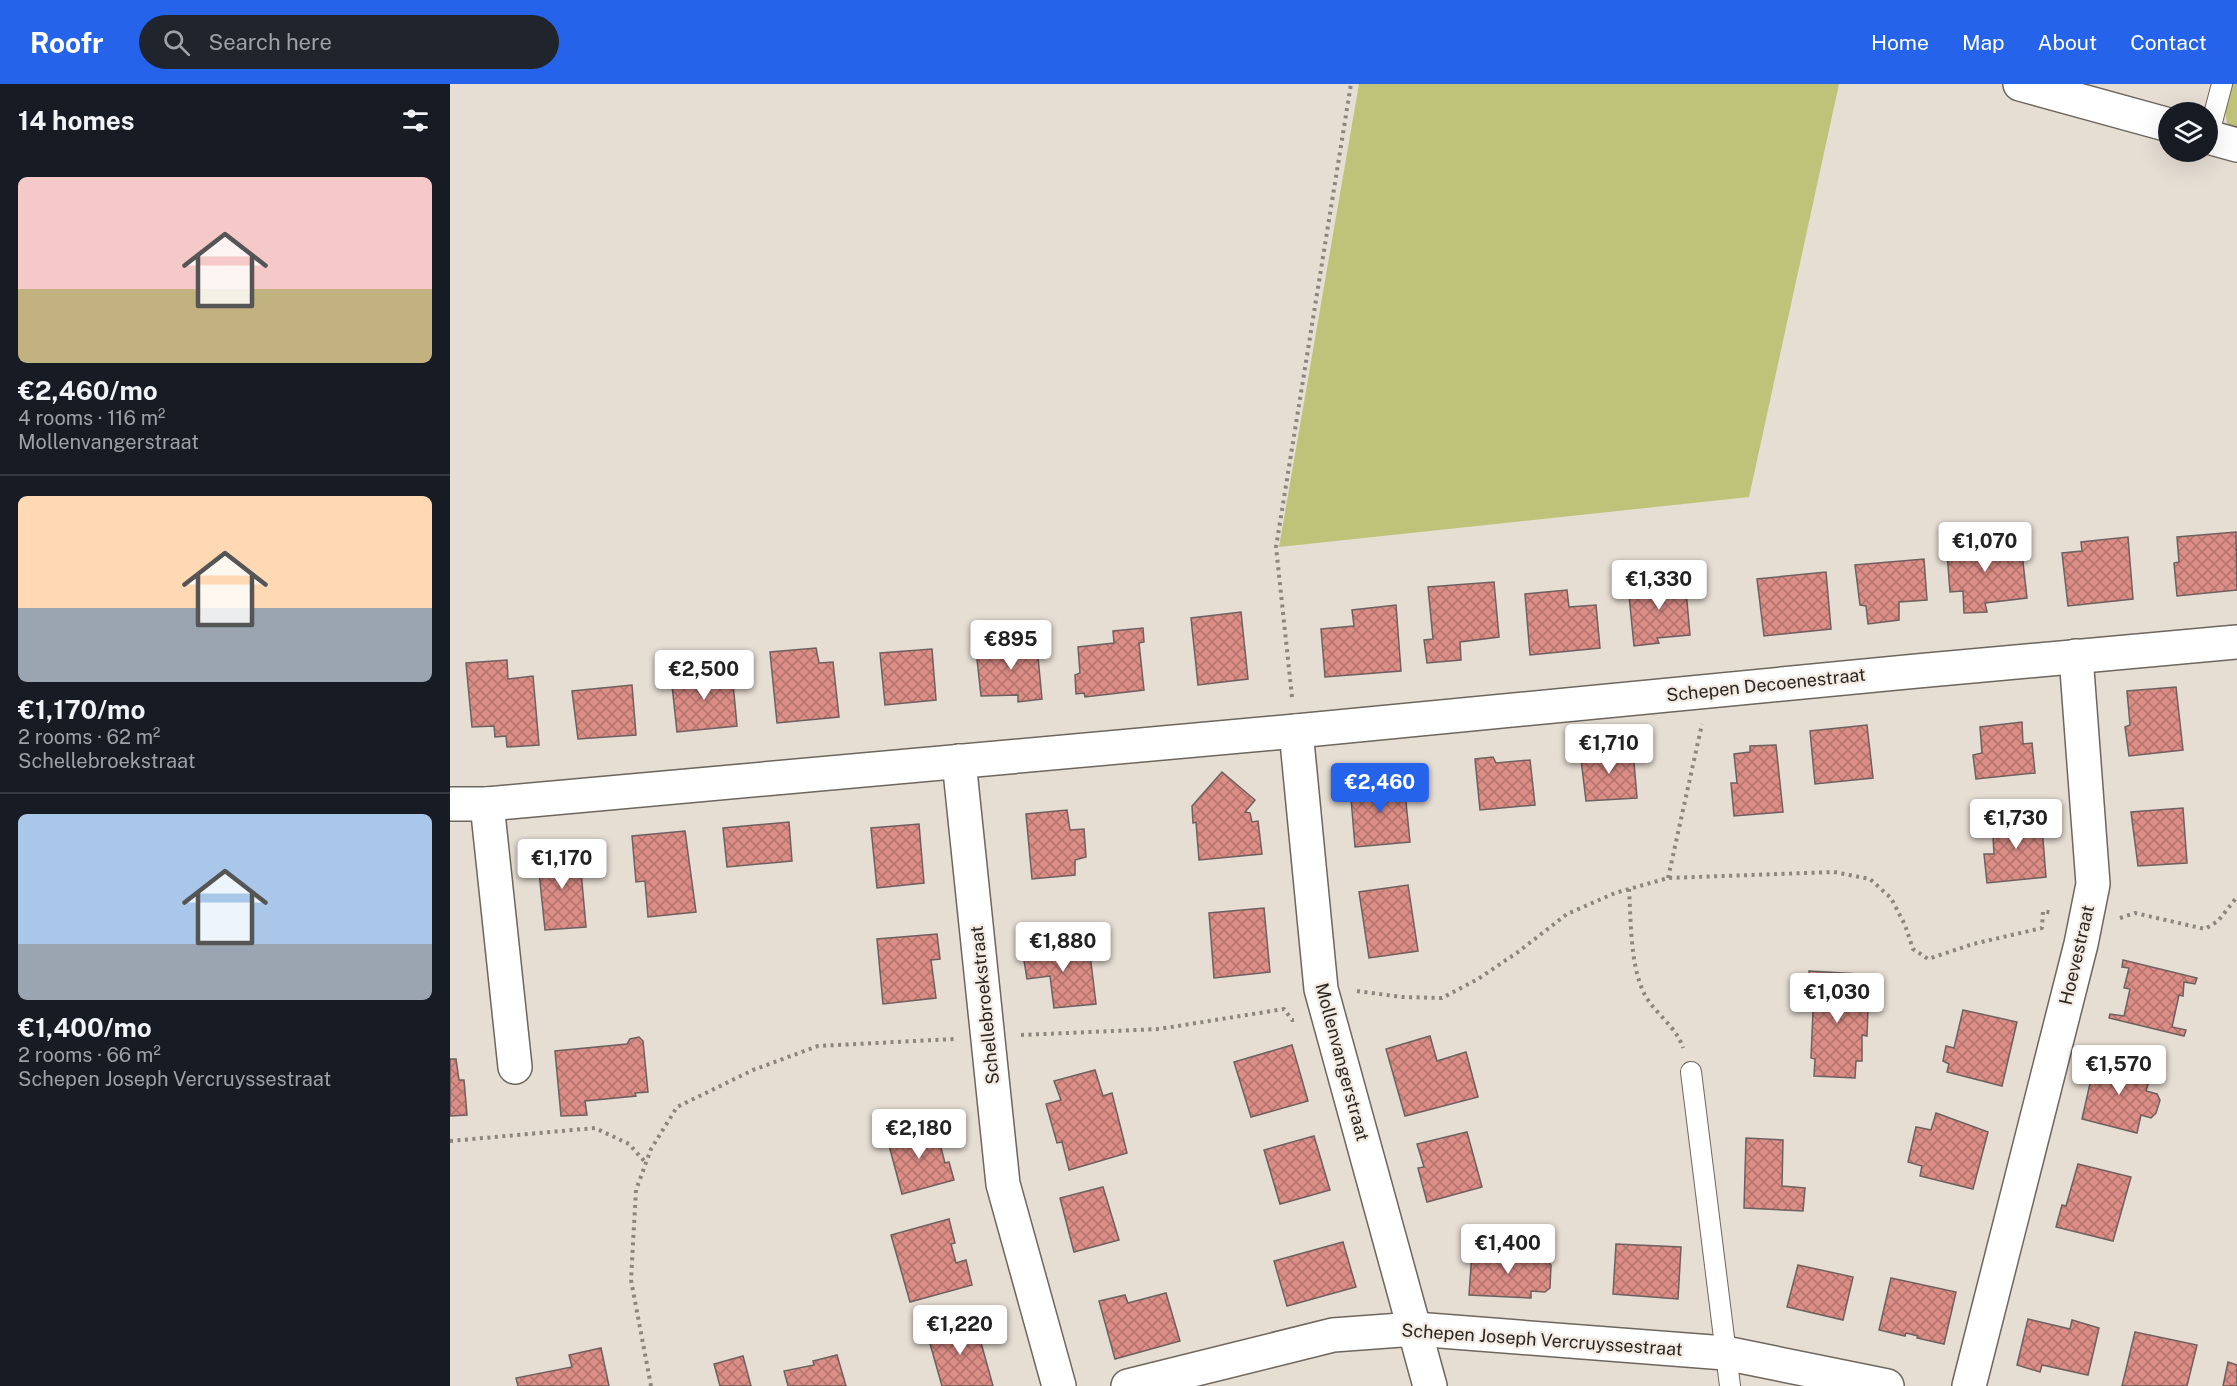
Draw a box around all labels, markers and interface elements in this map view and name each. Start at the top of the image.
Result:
search box [139,15,559,69]
text: Roofr [30,26,103,59]
icon: search [160,26,193,59]
text: Search here [208,29,332,55]
text: Home [1871,30,1929,55]
text: Map [1962,30,2005,55]
text: About [2038,30,2097,55]
text: Contact [2130,30,2207,55]
map controls [2158,102,2218,162]
button: layers [2158,102,2218,162]
icon: filters [399,104,432,137]
text: 14 homes [18,105,134,136]
icon: home [171,216,279,324]
text: €2,460/mo [18,375,158,406]
text: 4 rooms · 116 m² [18,406,165,430]
text: Mollenvangerstraat [18,430,199,454]
pin: €1,070 [1936,522,2034,573]
text: €1,070 [1953,529,2017,553]
icon: home [171,535,279,643]
pin: €1,330 [1610,560,1708,611]
text: €1,330 [1626,567,1692,591]
pin: €895 [975,620,1047,671]
text: €895 [984,627,1038,651]
pin: €2,500 [655,650,753,701]
text: €2,500 [669,657,739,681]
street label: Schepen Decoenestraat [1665,664,1867,705]
text: €1,170/mo [18,694,145,725]
pin: €1,710 [1560,724,1658,775]
text: 2 rooms · 62 m² [18,725,160,749]
text: €1,710 [1579,731,1639,755]
text: Schellebroekstraat [18,749,195,773]
pin: €2,460 [1331,763,1429,814]
text: €2,460 [1345,770,1415,794]
pin: €1,730 [1967,799,2065,850]
text: €1,730 [1984,806,2048,830]
pin: €1,170 [513,839,611,890]
text: €1,170 [532,846,592,870]
icon: home [171,853,279,961]
street label: Hoevestraat [2055,903,2098,1007]
pin: €1,880 [1014,922,1112,973]
street label: Schellebroekstraat [966,925,1003,1086]
text: €1,880 [1030,929,1096,953]
pin: €1,030 [1788,973,1886,1024]
street label: Mollenvangerstraat [1311,980,1374,1143]
text: €1,030 [1804,980,1870,1004]
text: €1,400/mo [18,1012,152,1043]
text: 2 rooms · 66 m² [18,1043,161,1067]
pin: €1,570 [2070,1045,2168,1096]
text: €1,570 [2086,1052,2152,1076]
text: Schepen Joseph Vercruyssestraat [18,1067,331,1091]
pin: €2,180 [870,1109,968,1160]
text: €2,180 [886,1116,952,1140]
pin: €1,400 [1459,1224,1557,1275]
text: €1,400 [1475,1231,1541,1255]
pin: €1,220 [911,1305,1009,1356]
text: €1,220 [927,1312,993,1336]
street label: Schepen Joseph Vercruyssestraat [1401,1319,1683,1360]

